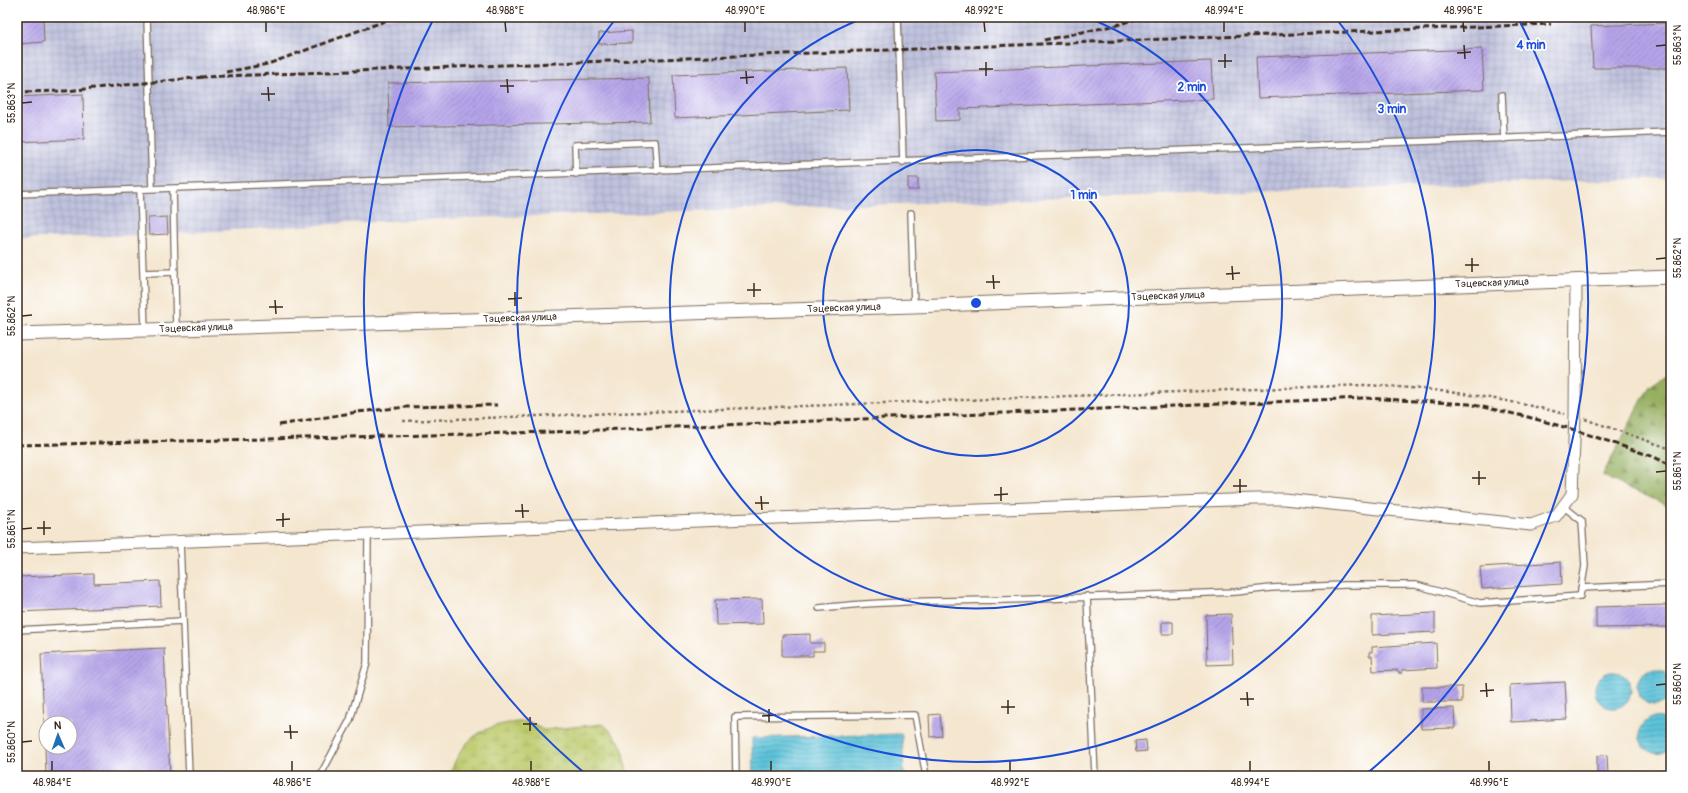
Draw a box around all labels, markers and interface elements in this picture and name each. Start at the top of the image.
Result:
text: 48.986°E [247,5,285,17]
text: 48.988°E [486,5,524,17]
text: 48.990°E [725,5,765,17]
text: 48.992°E [965,5,1003,17]
text: 48.994°E [1205,5,1243,17]
text: 48.996°E [1444,5,1482,17]
text: 55.863°N [1672,24,1684,65]
text: 4 min [1515,38,1546,53]
text: 2 min [1178,80,1207,95]
text: 55.863°N [6,82,18,123]
text: 3 min [1378,102,1407,117]
text: 1 min [1071,188,1098,203]
text: 55.862°N [1672,237,1684,278]
street label: Тэцевская улица [1455,276,1529,290]
street label: Тэцевская улица [1131,289,1205,303]
text: 55.862°N [6,295,18,336]
centre of rings [969,296,983,310]
street label: Тэцевская улица [807,301,881,315]
street label: Тэцевская улица [483,311,557,325]
street label: Тэцевская улица [159,321,233,335]
text: 55.861°N [1672,451,1684,490]
text: 55.861°N [6,509,18,548]
text: 55.860°N [1672,663,1684,705]
north arrow [38,715,78,755]
text: N [54,719,62,732]
text: 55.860°N [6,721,18,763]
text: 48.984°E [33,777,71,789]
text: 48.986°E [273,777,311,789]
text: 48.988°E [512,777,550,789]
text: 48.990°E [751,777,791,789]
text: 48.992°E [991,777,1029,789]
text: 48.994°E [1231,777,1269,789]
text: 48.996°E [1470,777,1508,789]

